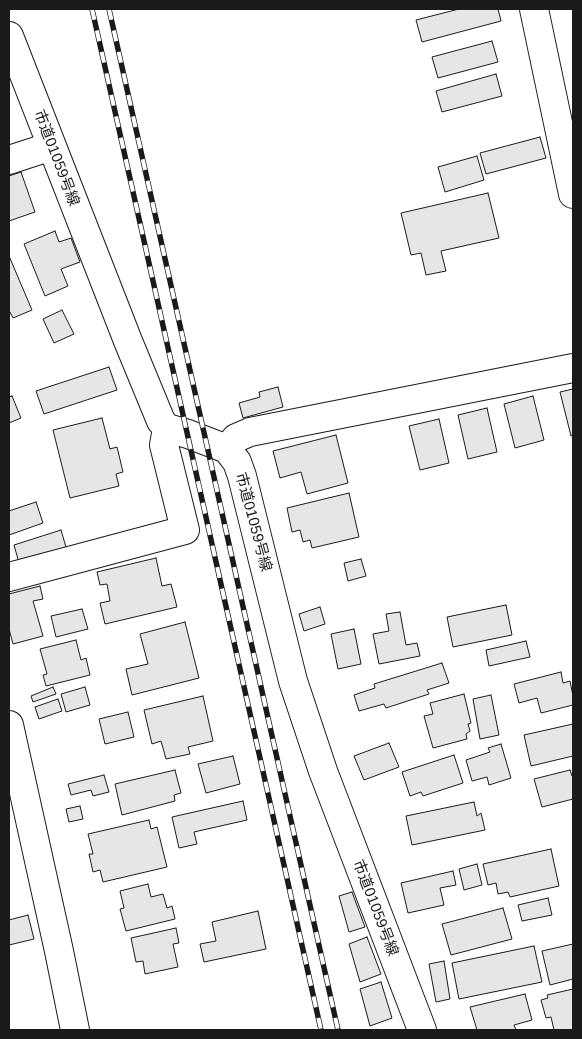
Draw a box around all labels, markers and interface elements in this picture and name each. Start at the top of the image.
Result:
street label: 市道01059号線 [29,107,83,209]
street label: 市道01059号線 [231,471,275,573]
street label: 市道01059号線 [348,857,402,959]

